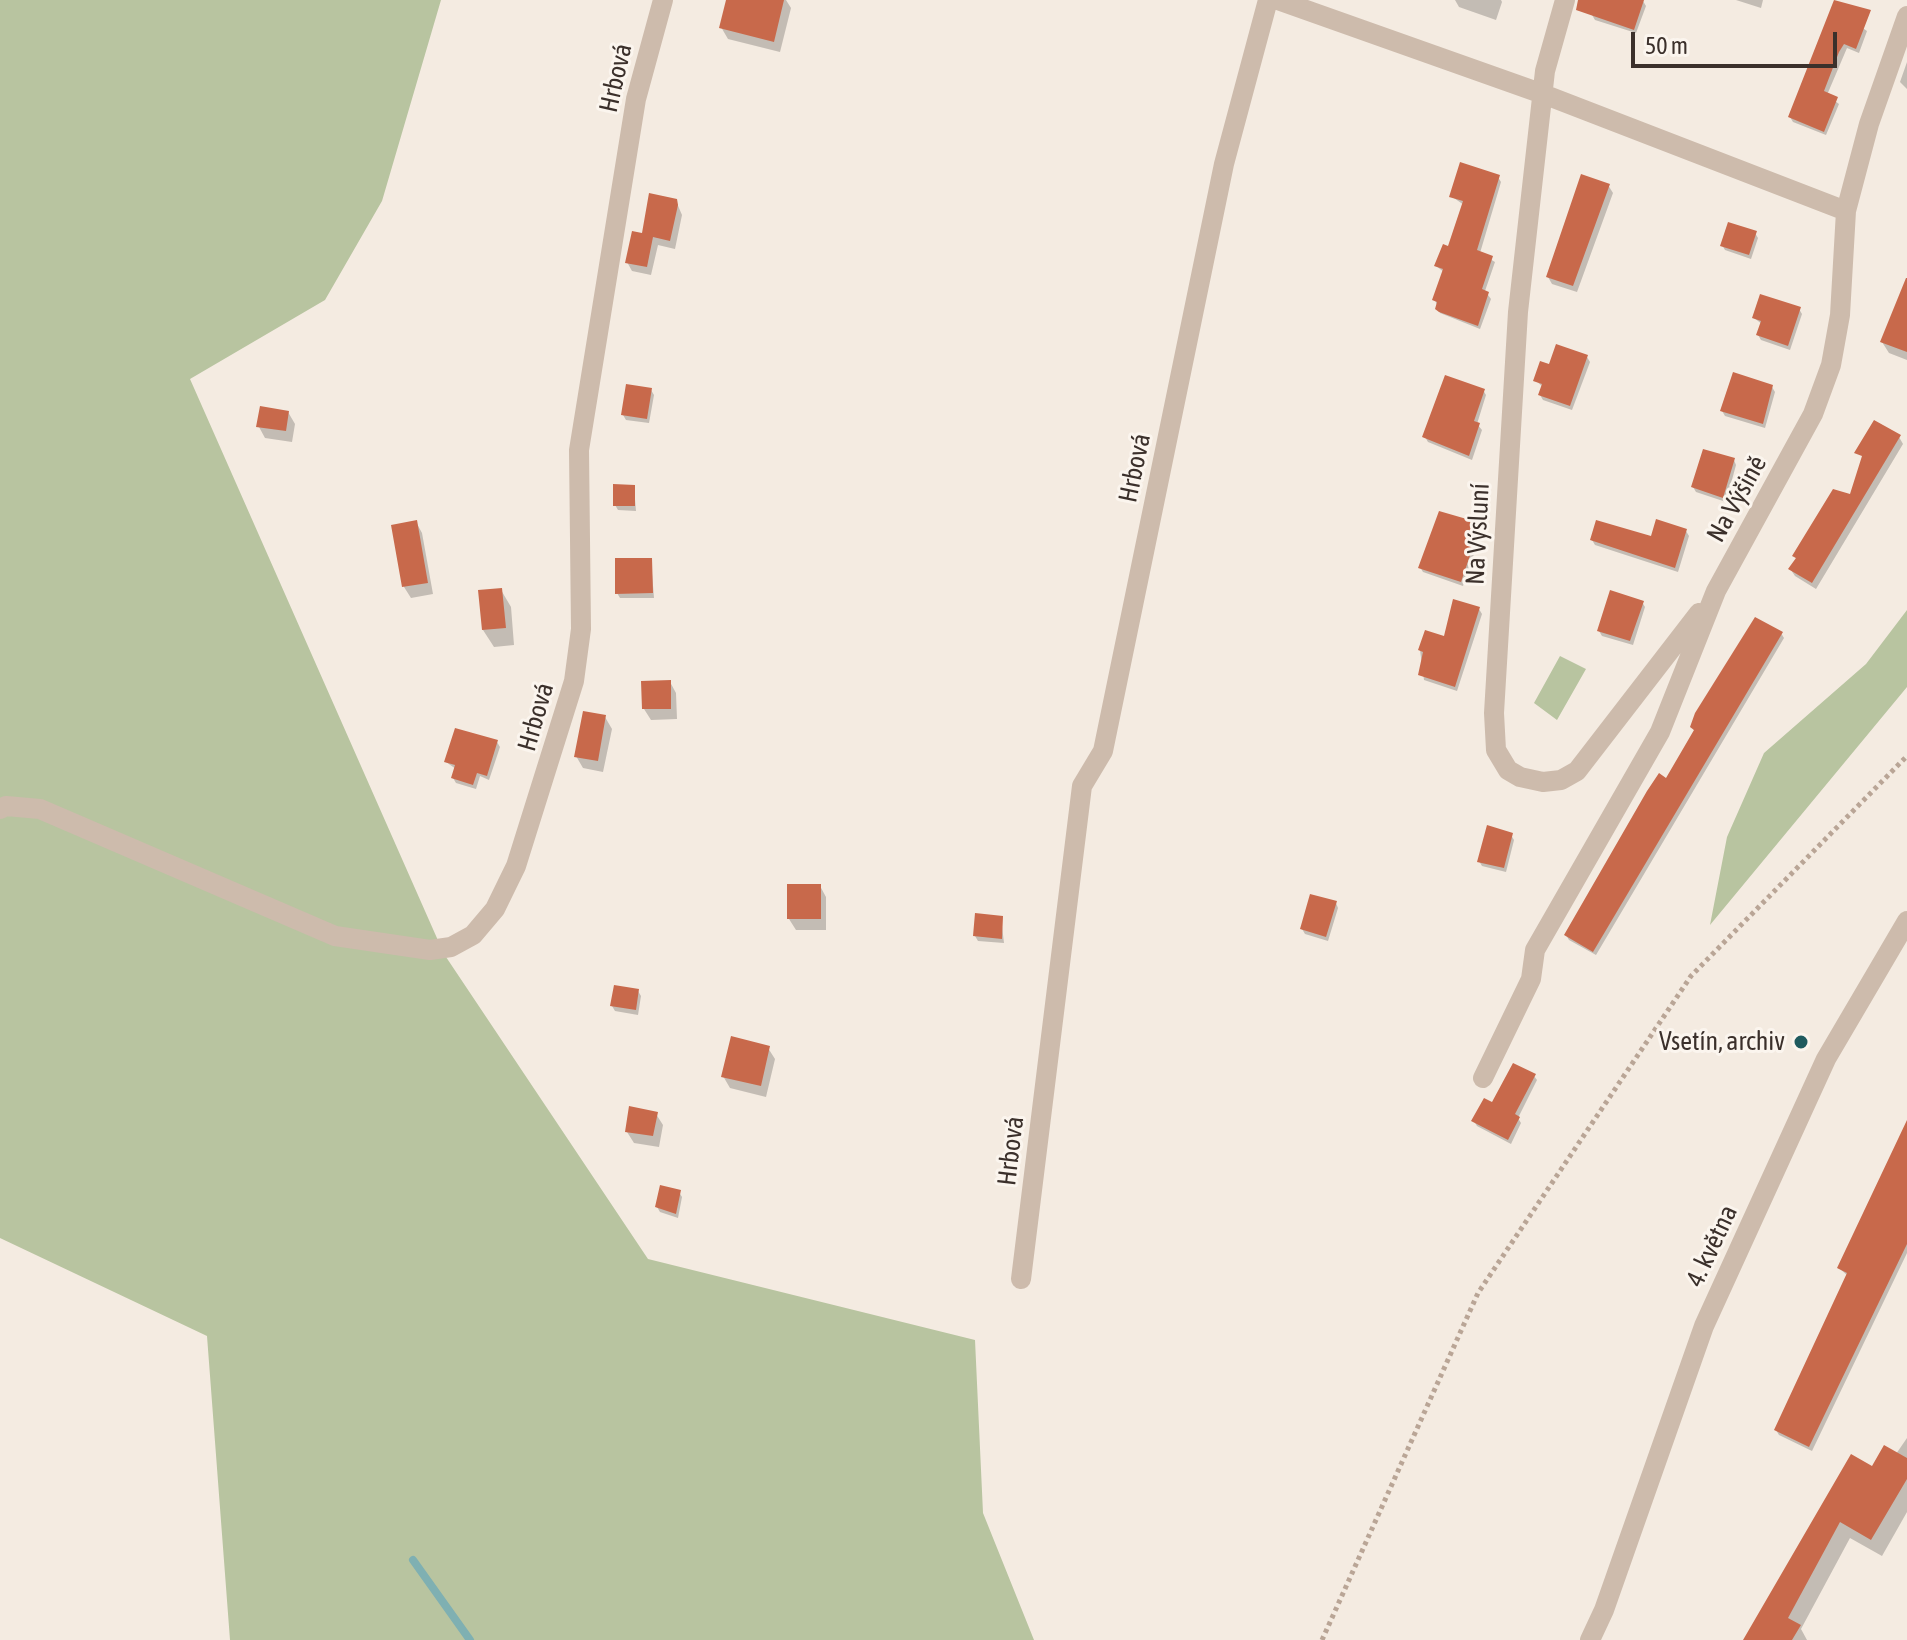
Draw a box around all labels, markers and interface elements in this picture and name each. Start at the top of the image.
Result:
scale bar [1635,16,1841,66]
text: 50 m [1645,32,1688,59]
street label: Hrbová [593,41,639,115]
street label: Hrbová [1113,431,1157,505]
street label: Na Výšině [1701,450,1773,548]
street label: Na Výsluní [1460,482,1496,586]
street label: Hrbová [511,679,561,755]
place label: Vsetín, archiv [1659,1026,1785,1058]
marker: Vsetín, archiv [1792,1033,1810,1051]
street label: Hrbová [991,1115,1031,1187]
street label: 4. května [1680,1200,1744,1292]

